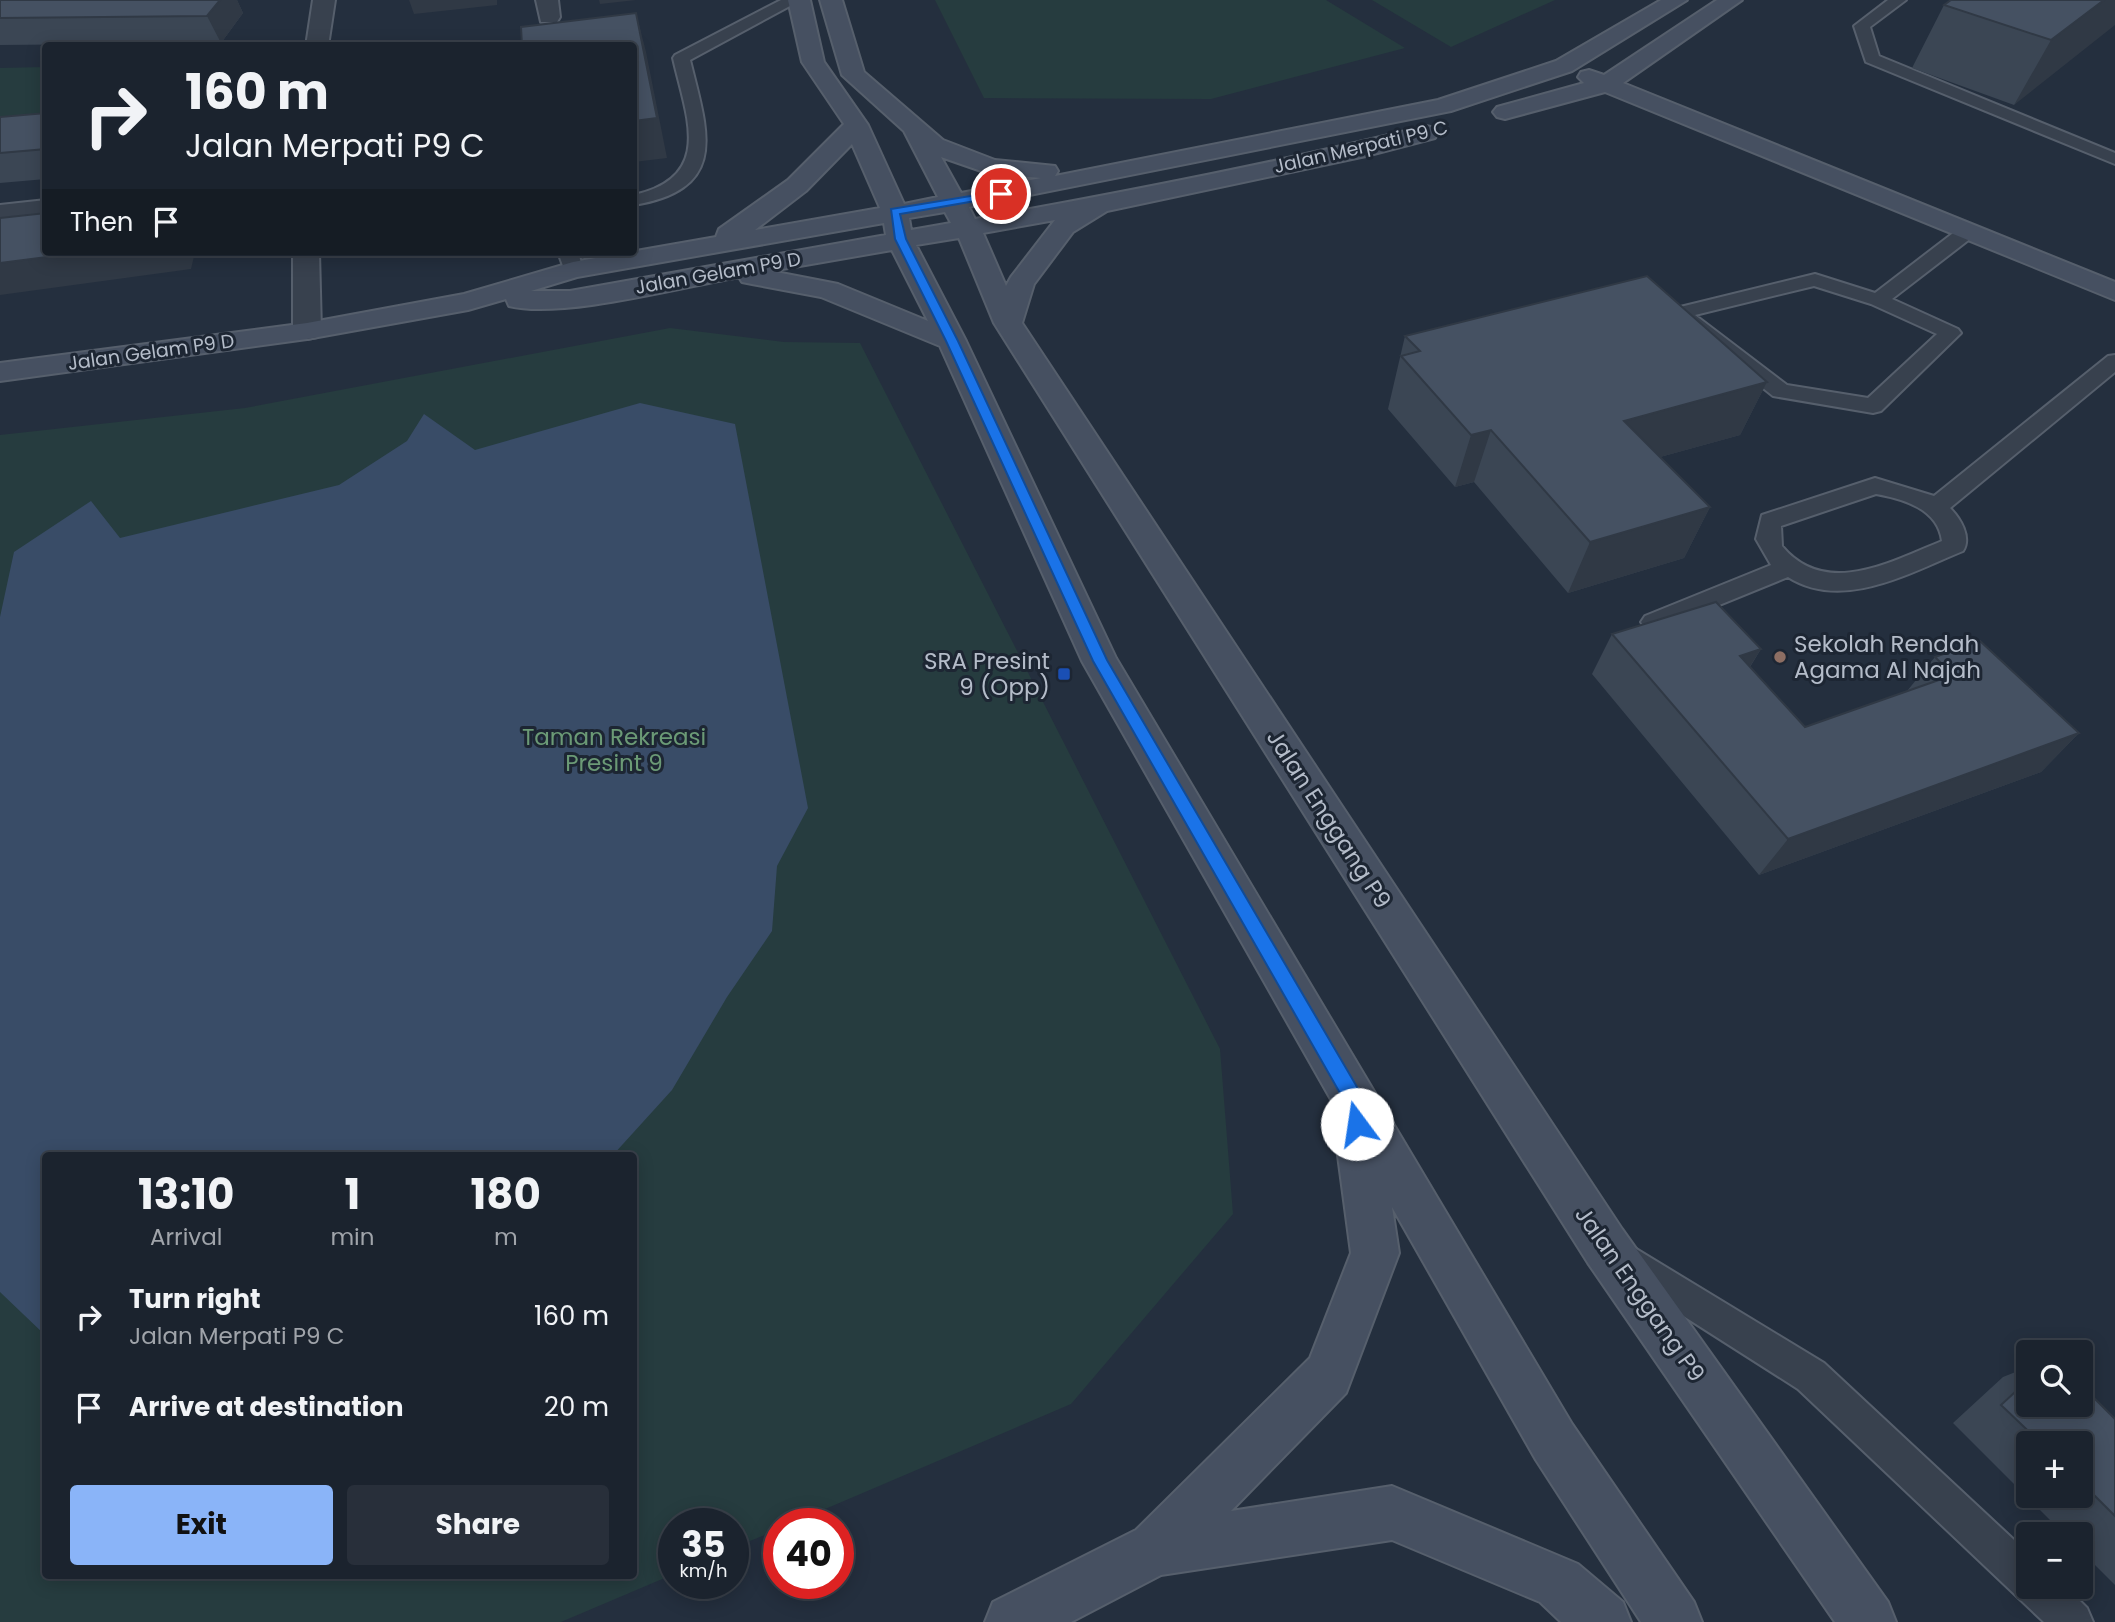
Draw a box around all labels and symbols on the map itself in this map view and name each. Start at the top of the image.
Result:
street label: Jalan Merpati P9 C [1271,114,1451,180]
pin [971,164,1031,224]
street label: Jalan Gelam P9 D [633,245,803,301]
street label: Jalan Gelam P9 D [66,327,236,377]
place label: Sekolah Rendah Agama Al Najah [1794,628,1981,686]
place label: SRA Presint 9 (Opp) [924,645,1050,703]
marker: Sekolah Rendah Agama Al Najah [1772,649,1788,665]
marker: SRA Presint 9 (Opp) [1056,666,1072,682]
park label: Taman Rekreasi Presint 9 [522,721,706,779]
street label: Jalan Enggang P9 [1259,723,1399,915]
position arrow [1320,1087,1394,1161]
street label: Jalan Enggang P9 [1567,1200,1713,1388]
speed limit sign: 40 [763,1508,854,1599]

